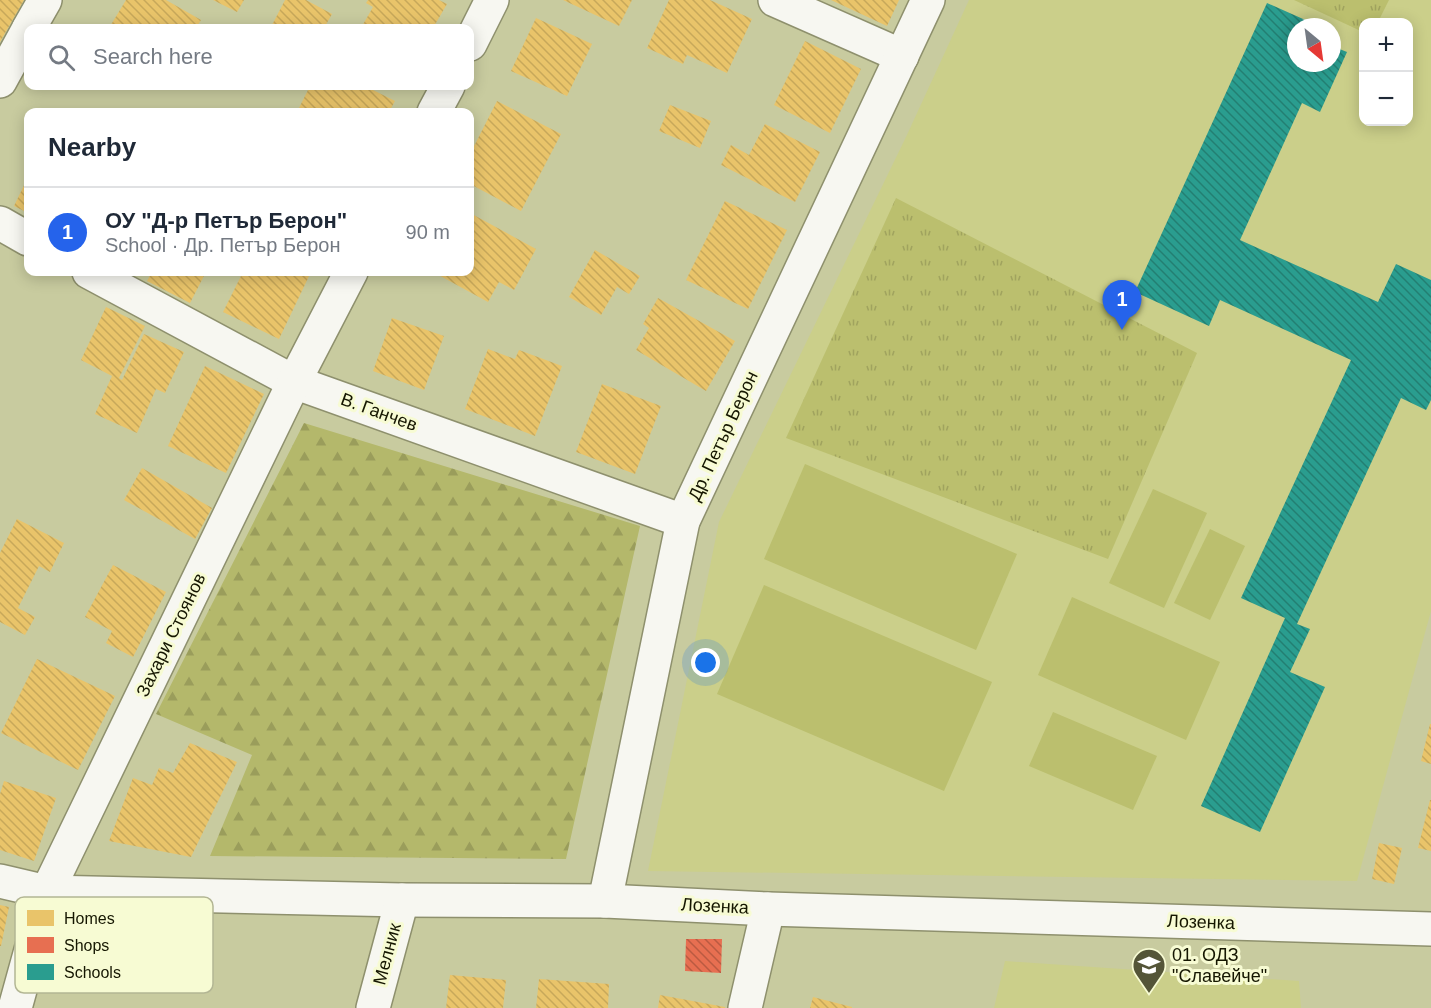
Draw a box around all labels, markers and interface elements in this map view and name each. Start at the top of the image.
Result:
north arrow [1287,18,1341,72]
map controls [1359,18,1413,126]
button: + [1359,18,1413,72]
search box [24,24,474,90]
icon: search [45,41,78,74]
text: Search here [93,44,213,69]
button: − [1359,72,1413,126]
text: Nearby [48,132,136,162]
text: ОУ "Д-р Петър Берон" [105,208,347,233]
text: 1 [62,221,73,243]
text: 90 m [406,221,450,243]
text: School · Др. Петър Берон [105,234,340,256]
pin: 1 [1102,280,1142,330]
street label: Др. Петър Берон [684,368,762,504]
street label: В. Ганчев [338,389,420,435]
street label: Захари Стоянов [132,570,210,700]
your location [691,648,720,677]
street label: Лозенка [681,894,750,918]
legend [15,897,213,993]
text: Homes [64,910,115,927]
street label: Лозенка [1167,911,1236,933]
street label: Мелник [369,921,405,987]
text: Shops [64,937,109,954]
place label: 01. ОДЗ "Славейче" [1172,945,1267,986]
school or university icon: 01. ОДЗ "Славейче" [1131,947,1167,994]
text: Schools [64,964,121,981]

